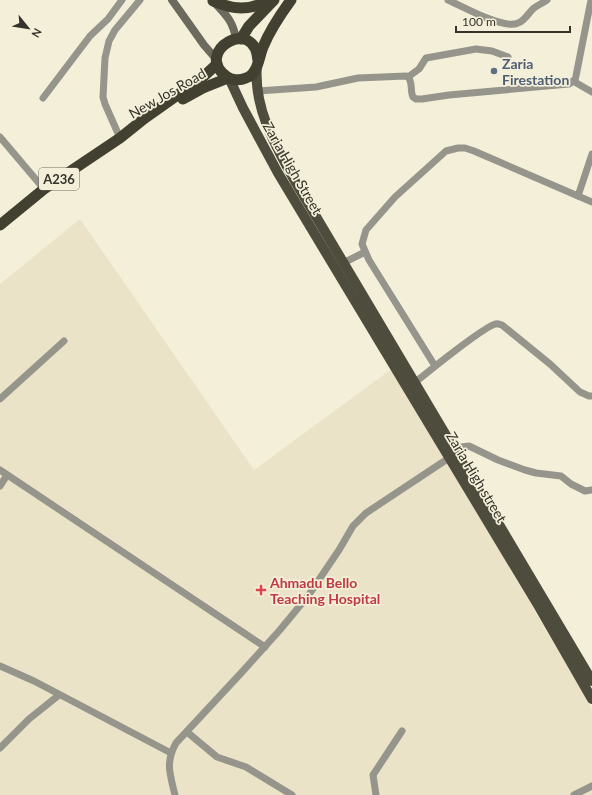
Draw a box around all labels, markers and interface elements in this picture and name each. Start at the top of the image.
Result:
north arrow [8,8,48,48]
scale bar [456,8,570,34]
text: 100 m [462,14,496,29]
text: N [29,26,45,40]
place label: Zaria Firestation [502,55,569,88]
street label: New Jos Road [126,64,208,122]
marker: Zaria Firestation [489,66,499,76]
street label: Zaria High Street [260,119,326,217]
road number: A236 [39,168,79,190]
street label: Zaria High street [443,429,511,525]
place label: Ahmadu Bello Teaching Hospital [269,574,380,607]
marker: Ahmadu Bello Teaching Hospital [255,584,267,596]

